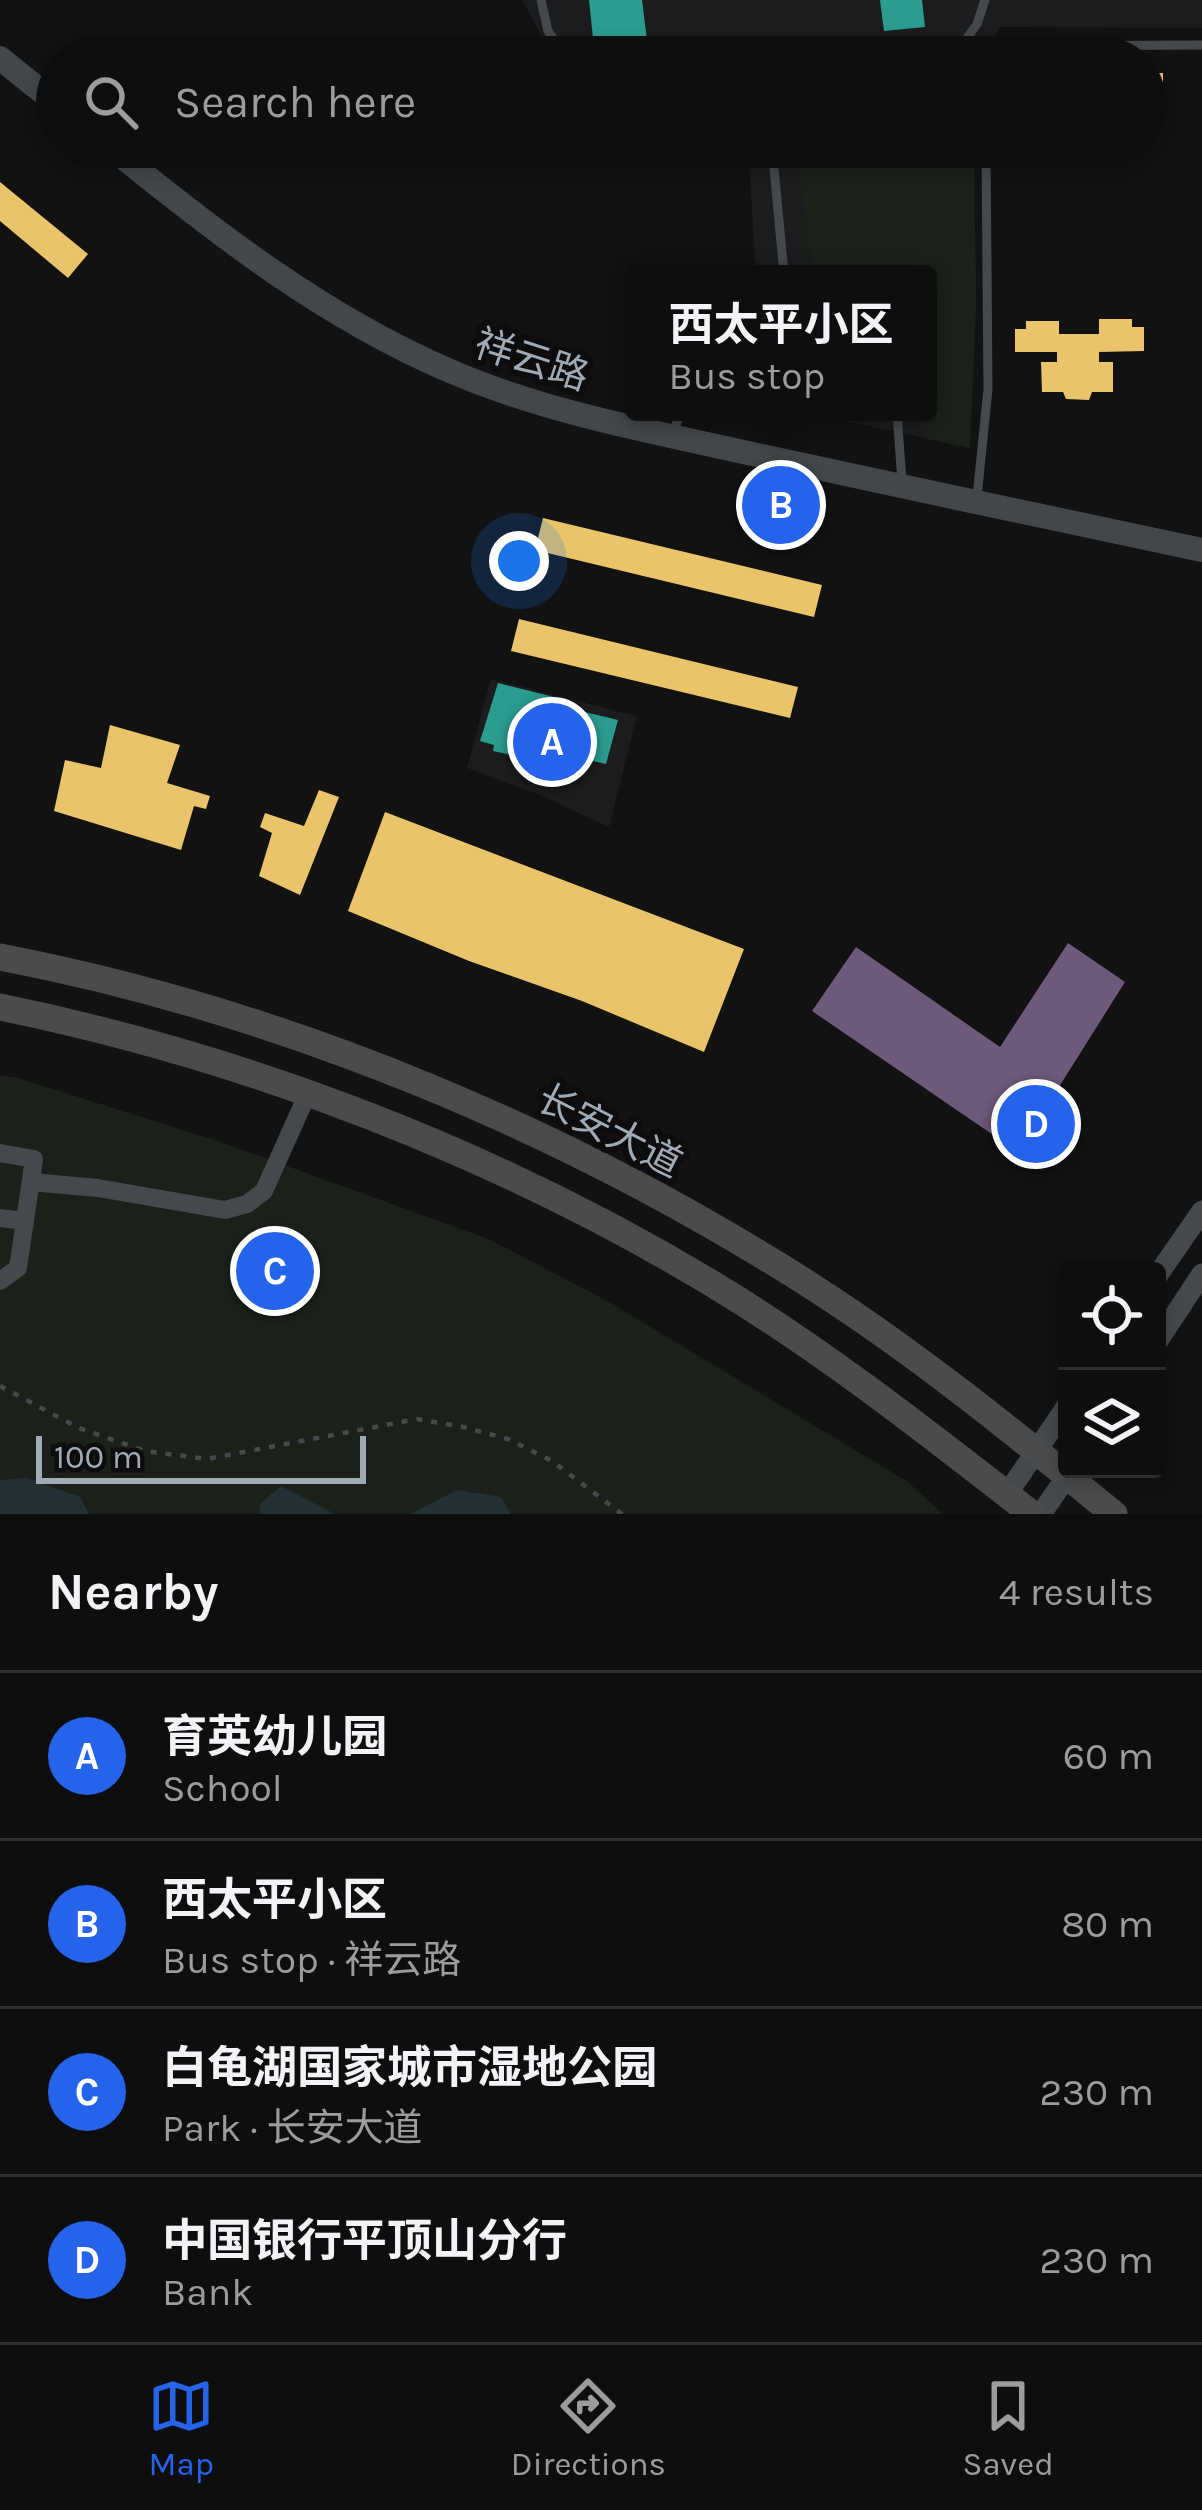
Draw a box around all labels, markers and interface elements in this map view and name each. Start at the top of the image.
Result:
search box [36,36,1166,168]
icon: search [78,69,144,135]
text: Search here [174,76,416,128]
popup [625,265,937,421]
text: 西太平小区 [668,299,894,351]
street label: 祥云路 [469,320,594,400]
text: Bus stop [668,353,825,399]
pin: B [742,460,820,550]
your location [489,531,549,591]
pin: A [513,697,591,787]
street label: 长安大道 [530,1075,689,1187]
pin: D [997,1079,1075,1169]
pin: C [236,1226,314,1316]
map controls [1058,1262,1166,1478]
button: locate [1058,1262,1166,1370]
button: layers [1058,1370,1166,1478]
scale bar [36,1430,366,1483]
text: 100 m [54,1438,143,1476]
text: Nearby [48,1562,218,1622]
text: 4 results [999,1569,1154,1615]
text: 育英幼儿园 [162,1711,387,1763]
text: A [75,1733,99,1779]
text: 60 m [1063,1733,1154,1779]
text: School [162,1765,283,1811]
text: 西太平小区 [162,1874,387,1926]
text: B [74,1901,100,1947]
text: 80 m [1061,1901,1154,1947]
text: Bus stop · 祥云路 [162,1937,461,1983]
text: 白龟湖国家城市湿地公园 [162,2042,657,2094]
text: C [75,2069,99,2115]
text: 230 m [1039,2069,1154,2115]
text: Park · 长安大道 [162,2105,423,2151]
text: 中国银行平顶山分行 [162,2215,567,2267]
text: D [74,2237,100,2283]
text: 230 m [1039,2237,1154,2283]
text: Bank [162,2269,253,2315]
tab: Map [148,2373,214,2483]
tab: Directions [511,2373,666,2483]
tab: Saved [963,2373,1054,2483]

